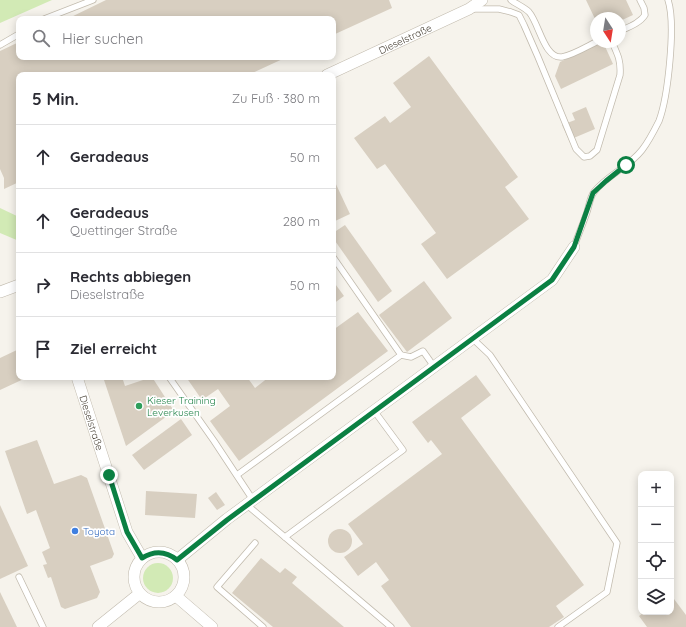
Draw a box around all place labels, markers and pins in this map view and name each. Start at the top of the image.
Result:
place label: Kieser Training Leverkusen [147,394,216,419]
marker: Kieser Training Leverkusen [134,401,144,411]
place label: Toyota [83,525,115,538]
marker: Toyota [70,526,80,536]

